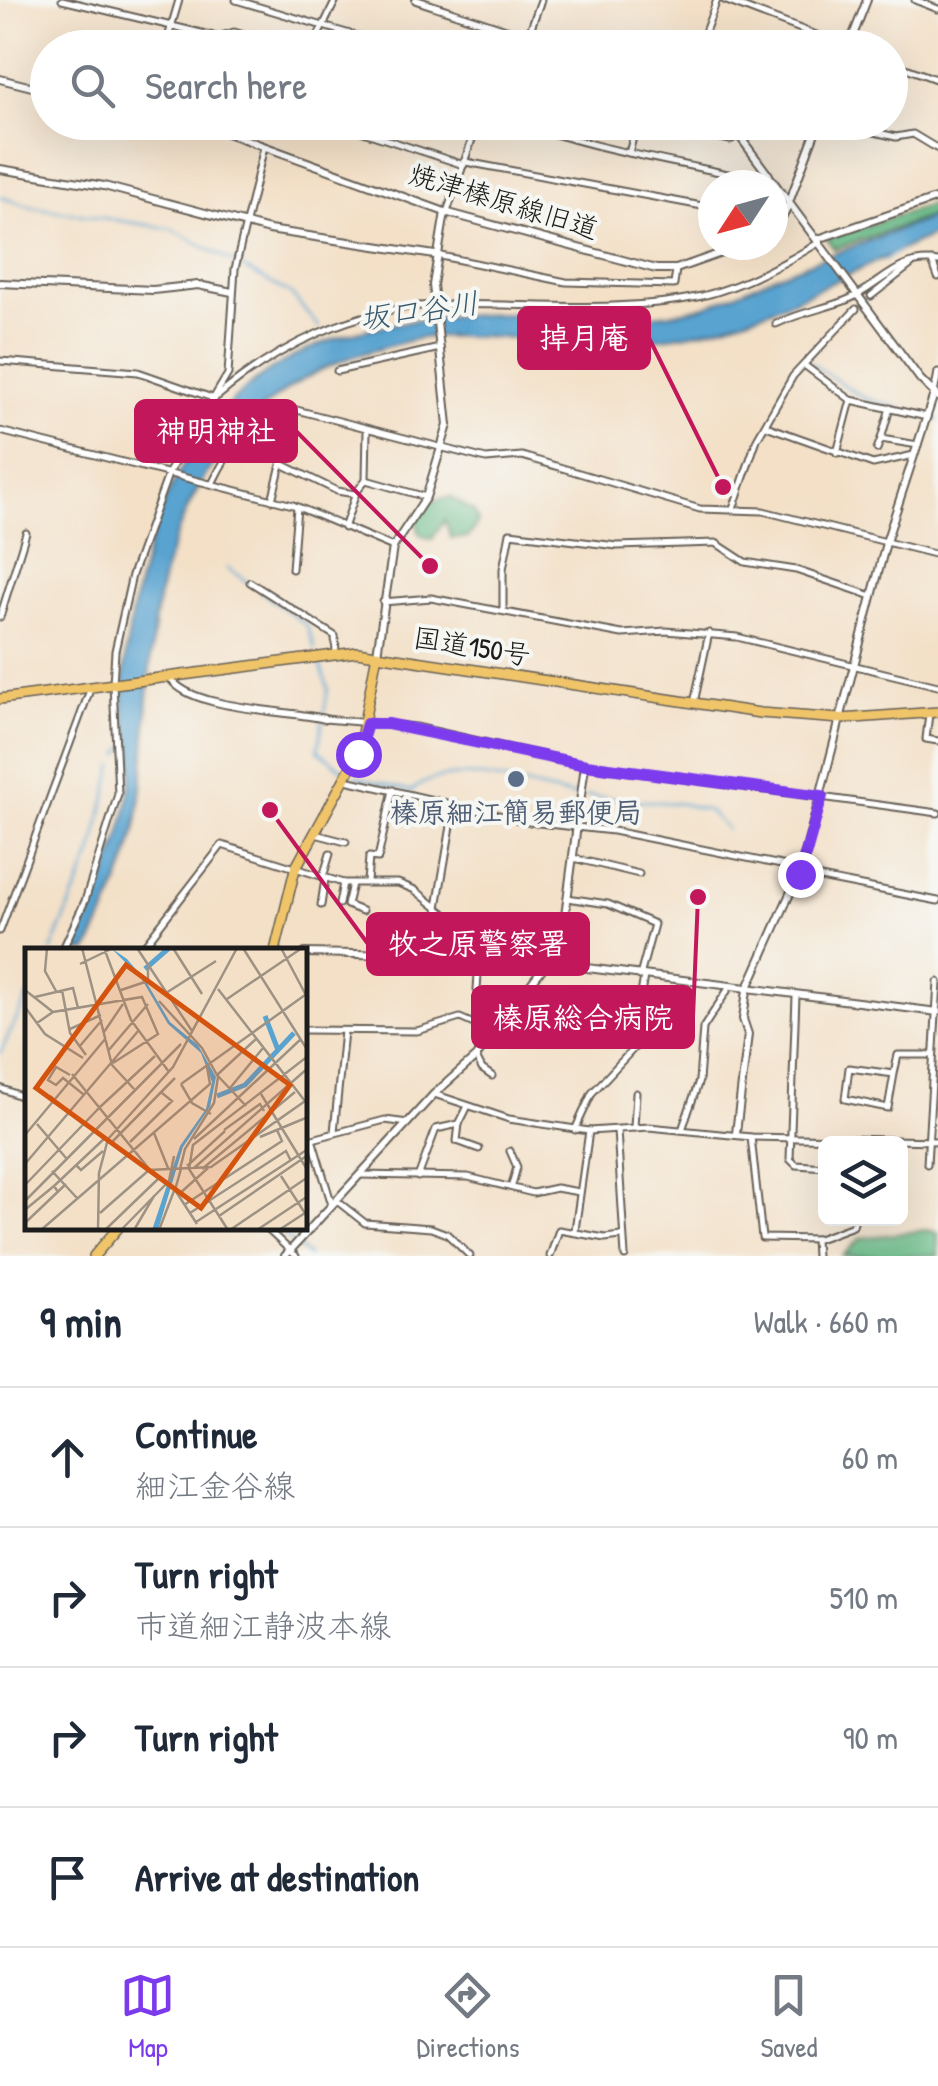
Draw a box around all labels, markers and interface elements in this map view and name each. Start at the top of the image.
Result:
search box [30,30,908,140]
icon: search [65,58,120,113]
text: Search here [145,59,307,111]
street label: 焼津榛原線旧道 [405,154,603,248]
north arrow [698,170,788,260]
water label: 坂口谷川 [357,282,481,338]
callout: 掉月庵 [519,308,649,368]
text: 掉月庵 [539,317,629,357]
callout: 神明神社 [136,401,296,461]
text: 神明神社 [156,410,276,450]
street label: 国道150号 [410,618,534,674]
route start [336,732,382,778]
marker: 榛原細江簡易郵便局 [505,768,527,790]
place label: 榛原細江簡易郵便局 [390,793,642,831]
route end [778,852,824,898]
callout: 牧之原警察署 [368,914,588,974]
text: 牧之原警察署 [388,923,568,963]
inset map [25,948,308,1231]
callout: 榛原総合病院 [473,987,693,1047]
text: 榛原総合病院 [493,997,673,1037]
map controls [818,1136,908,1226]
button: layers [818,1136,908,1226]
text: 9 min [40,1293,122,1350]
text: Walk · 660 m [754,1300,898,1343]
text: Continue [135,1408,257,1460]
icon: ahead [40,1430,95,1485]
text: 60 m [842,1436,898,1479]
text: 細江金谷線 [135,1464,295,1507]
text: Turn right [135,1548,278,1600]
icon: right [40,1570,95,1625]
text: 510 m [829,1576,898,1619]
text: 市道細江静波本線 [135,1604,391,1647]
icon: right [40,1710,95,1765]
text: Turn right [135,1711,278,1763]
text: 90 m [843,1716,898,1759]
icon: arrive [40,1850,95,1905]
text: Arrive at destination [135,1851,419,1903]
tab: Map [120,1968,175,2066]
tab: Directions [416,1968,519,2066]
tab: Saved [760,1968,818,2066]

